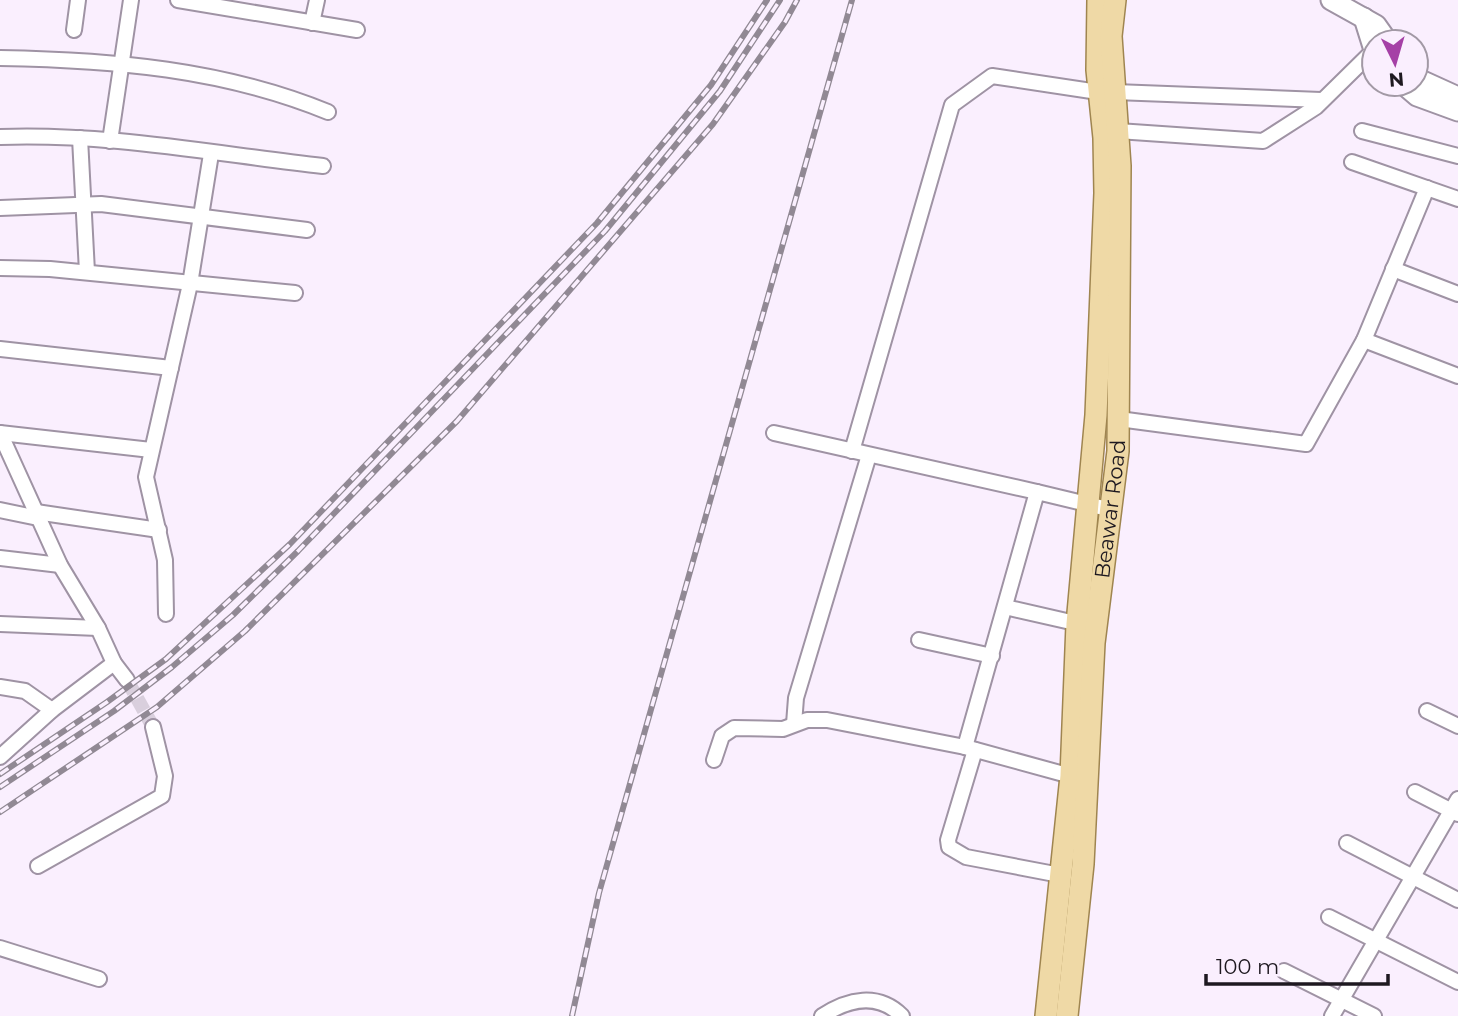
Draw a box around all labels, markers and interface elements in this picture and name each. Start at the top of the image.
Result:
north arrow [1360,28,1430,98]
text: N [1388,67,1405,92]
street label: Beawar Road [1089,440,1130,580]
scale bar [1206,942,1388,986]
text: 100 m [1216,954,1279,979]

